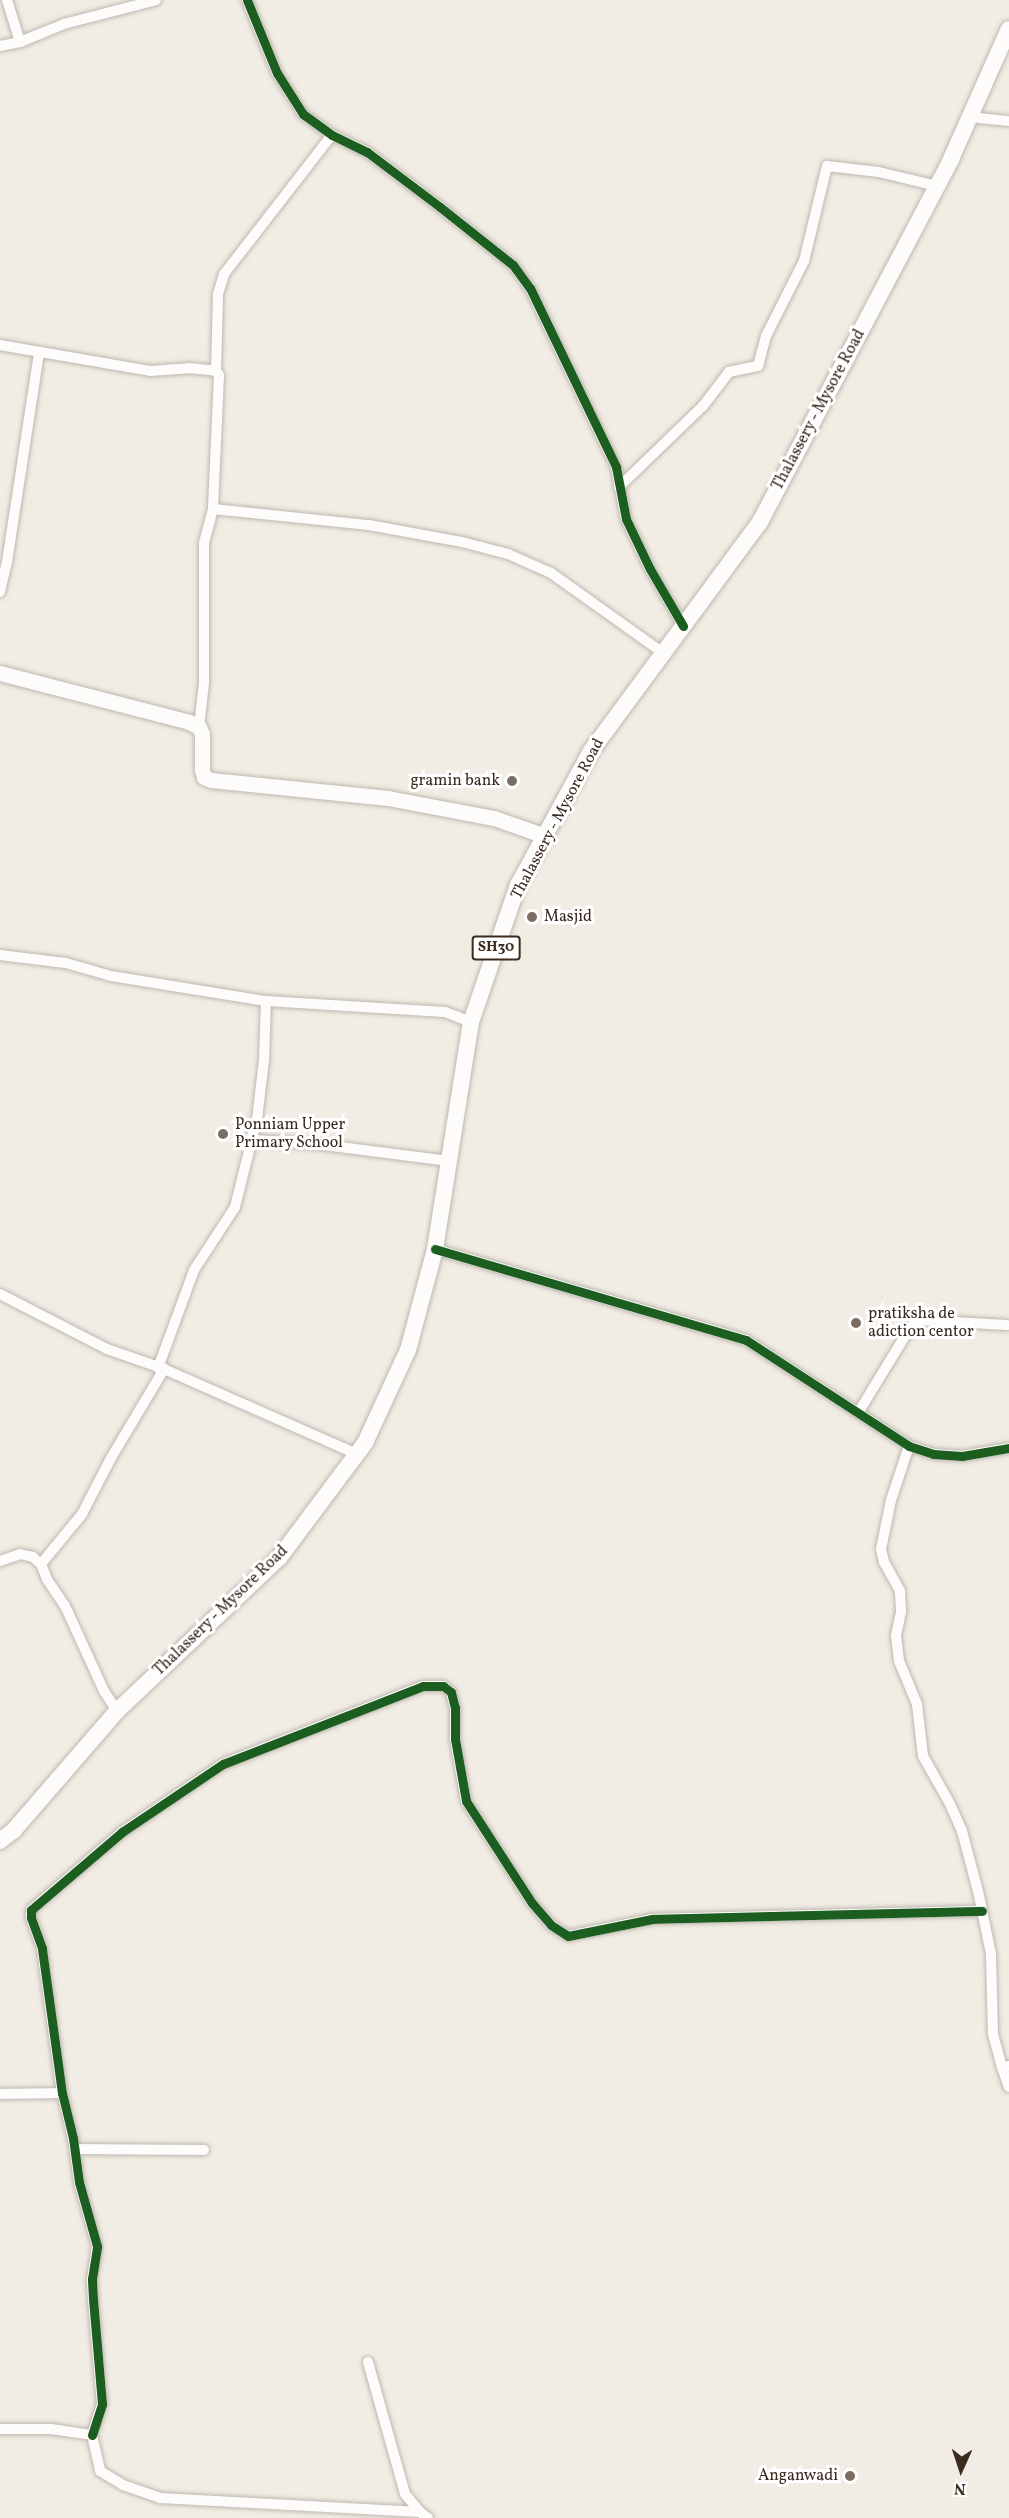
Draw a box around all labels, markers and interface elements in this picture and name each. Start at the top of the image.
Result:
street label: Thalassery - Mysore Road [768,326,870,494]
street label: Thalassery - Mysore Road [507,735,609,903]
place label: gramin bank [410,771,500,791]
marker: gramin bank [505,774,519,788]
place label: Masjid [544,907,592,927]
marker: Masjid [525,910,539,924]
road number: SH30 [470,936,522,960]
place label: Ponniam Upper Primary School [235,1115,345,1153]
marker: Ponniam Upper Primary School [216,1127,230,1141]
place label: pratiksha de adiction centor [868,1304,974,1342]
marker: pratiksha de adiction centor [849,1316,863,1330]
street label: Thalassery - Mysore Road [149,1541,293,1681]
north arrow [931,2440,991,2500]
place label: Anganwadi [758,2466,838,2486]
marker: Anganwadi [843,2469,857,2483]
text: N [954,2477,966,2499]

